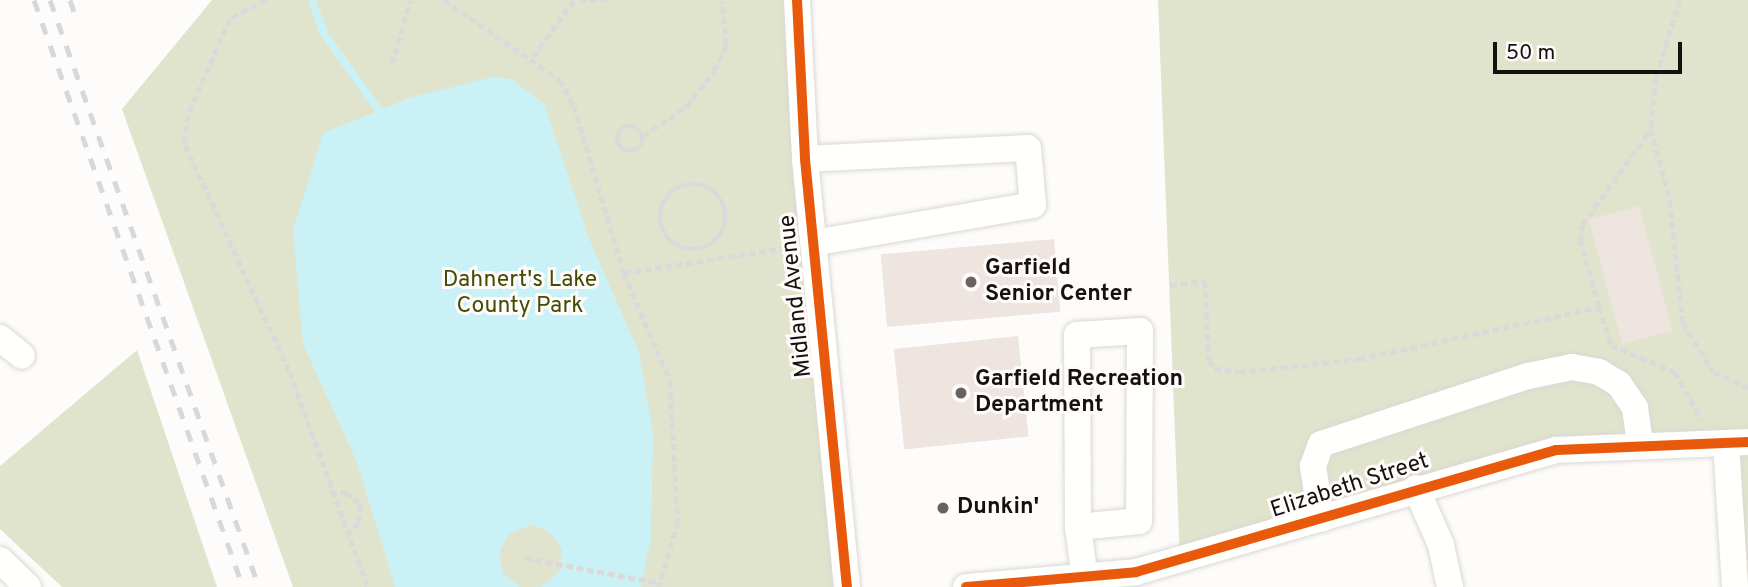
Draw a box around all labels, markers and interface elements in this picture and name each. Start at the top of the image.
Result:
scale bar [1496,28,1685,72]
text: 50 m [1506,40,1555,67]
street label: Midland Avenue [775,213,819,379]
place label: Garfield Senior Center [985,255,1132,309]
park label: Dahnert's Lake County Park [443,267,597,321]
marker: Garfield Senior Center [963,274,979,290]
place label: Garfield Recreation Department [975,366,1183,420]
marker: Garfield Recreation Department [953,385,969,401]
street label: Elizabeth Street [1267,448,1433,526]
place label: Dunkin' [957,494,1039,522]
marker: Dunkin' [935,500,951,516]

